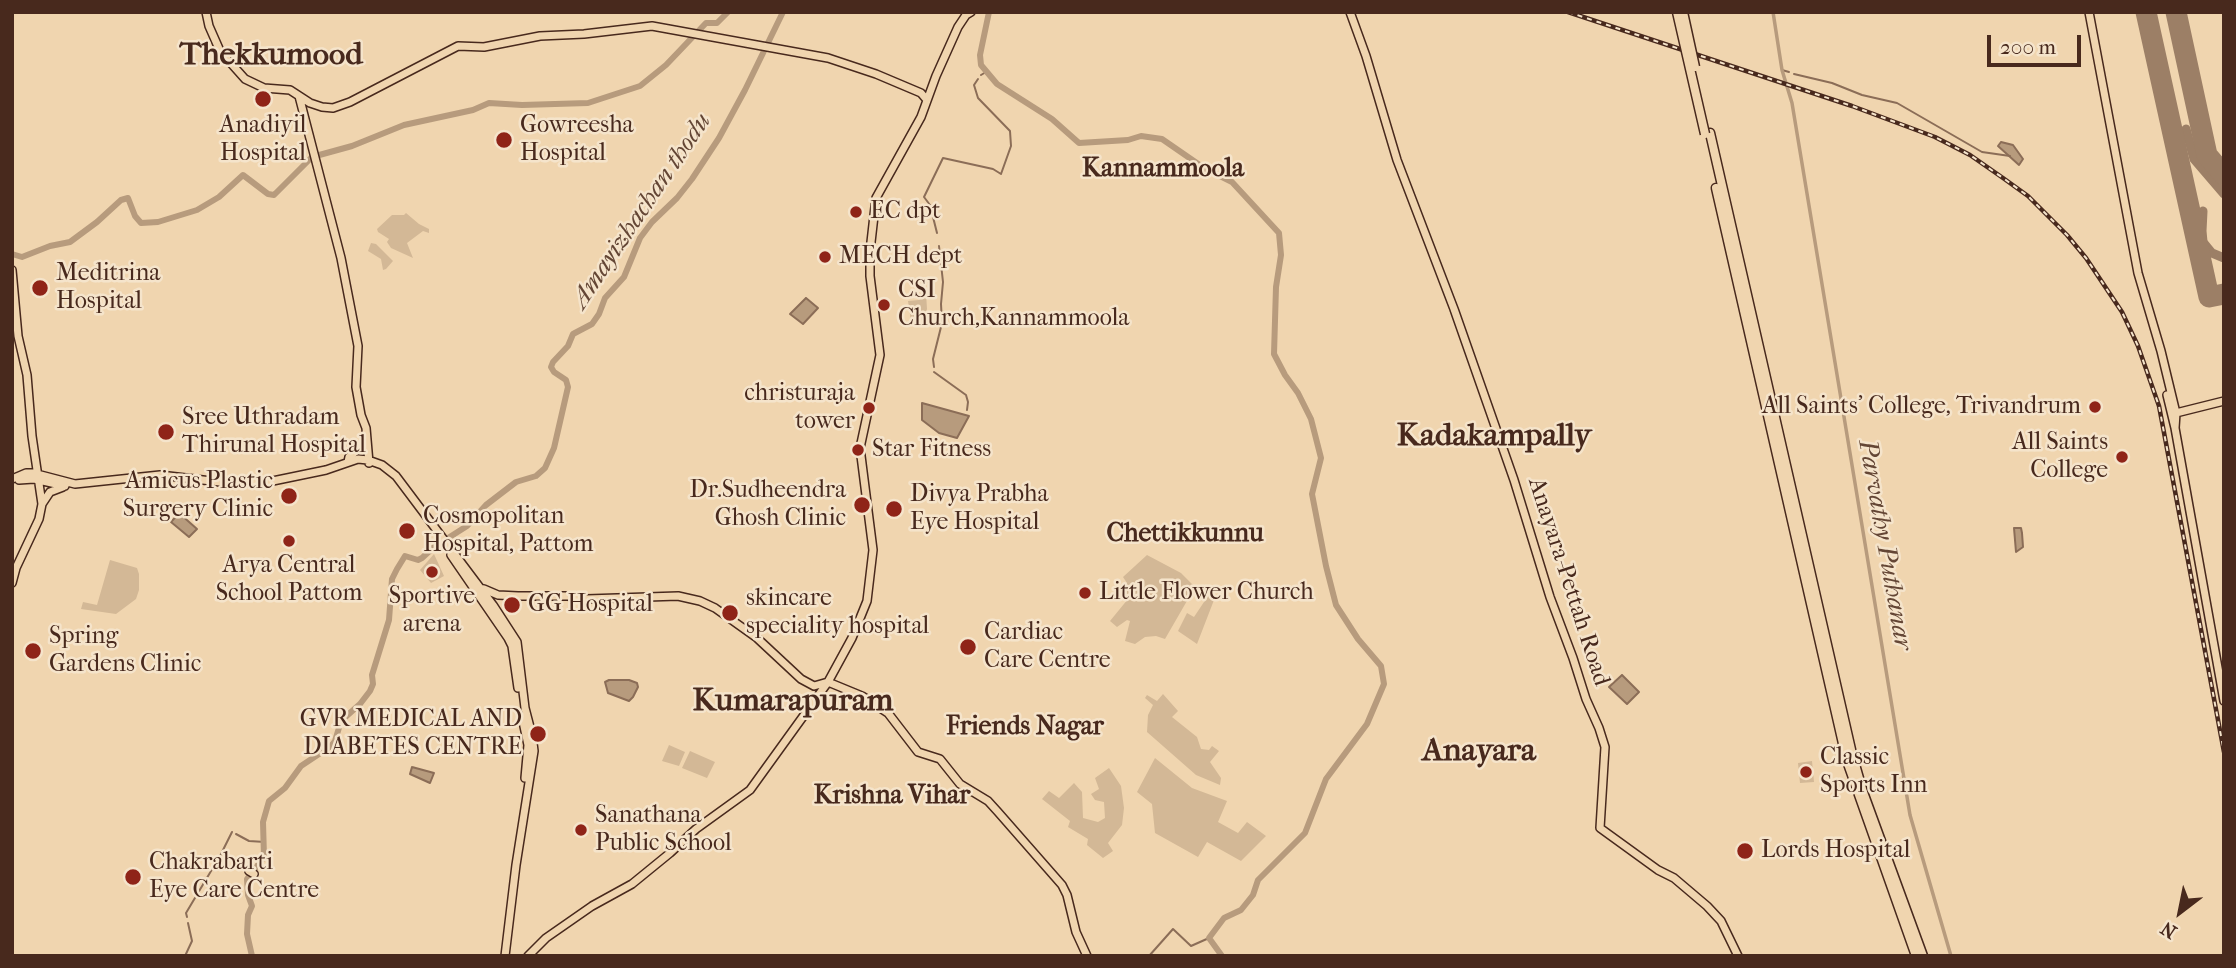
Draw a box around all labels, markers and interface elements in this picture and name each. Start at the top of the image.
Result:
scale bar [1991,21,2086,65]
text: 200 m [2000,35,2056,59]
district label: Thekkumood [179,37,363,75]
marker: Anadiyil Hospital [253,89,273,109]
water label: Amayizhachan thodu [565,108,719,314]
place label: Anadiyil Hospital [220,112,306,168]
place label: Gowreesha Hospital [520,112,634,168]
marker: Gowreesha Hospital [494,130,514,150]
district label: Kannammoola [1082,154,1244,186]
place label: EC dpt [870,198,941,226]
marker: EC dpt [848,204,864,220]
place label: MECH dept [839,243,962,271]
marker: MECH dept [817,249,833,265]
place label: Meditrina Hospital [56,260,160,316]
place label: CSI Church,Kannammoola [898,277,1129,333]
marker: Meditrina Hospital [30,278,50,298]
marker: CSI Church,Kannammoola [876,297,892,313]
place label: christuraja tower [744,380,855,436]
place label: All Saints' College, Trivandrum [1762,393,2081,421]
marker: All Saints' College, Trivandrum [2087,399,2103,415]
marker: christuraja tower [861,400,877,416]
place label: Sree Uthradam Thirunal Hospital [182,404,366,460]
district label: Kadakampally [1397,418,1591,456]
marker: Sree Uthradam Thirunal Hospital [156,422,176,442]
place label: All Saints College [2012,429,2108,485]
place label: Star Fitness [872,436,991,464]
water label: Parvathy Puthanar [1850,437,1918,653]
marker: Star Fitness [850,442,866,458]
marker: All Saints College [2114,449,2130,465]
place label: Amicus Plastic Surgery Clinic [123,468,273,524]
street label: Anayara-Pettah Road [1521,474,1615,690]
place label: Dr.Sudheendra Ghosh Clinic [689,477,846,533]
place label: Divya Prabha Eye Hospital [910,481,1048,537]
marker: Amicus Plastic Surgery Clinic [279,486,299,506]
marker: Dr.Sudheendra Ghosh Clinic [852,495,872,515]
marker: Divya Prabha Eye Hospital [884,499,904,519]
place label: Cosmopolitan Hospital, Pattom [423,503,593,559]
district label: Chettikkunnu [1106,519,1264,551]
marker: Cosmopolitan Hospital, Pattom [397,521,417,541]
marker: Arya Central School Pattom [281,533,297,549]
place label: Arya Central School Pattom [216,552,362,608]
marker: Sportive arena [424,564,440,580]
place label: Little Flower Church [1099,579,1314,607]
place label: Sportive arena [389,583,475,639]
place label: skincare speciality hospital [746,585,929,641]
marker: Little Flower Church [1077,585,1093,601]
place label: GG Hospital [528,591,653,619]
marker: GG Hospital [502,595,522,615]
marker: skincare speciality hospital [720,603,740,623]
place label: Cardiac Care Centre [984,619,1111,675]
place label: Spring Gardens Clinic [49,623,201,679]
marker: Cardiac Care Centre [958,637,978,657]
marker: Spring Gardens Clinic [23,641,43,661]
district label: Kumarapuram [693,683,893,721]
place label: GVR MEDICAL AND DIABETES CENTRE [300,706,522,762]
district label: Friends Nagar [946,712,1104,744]
marker: GVR MEDICAL AND DIABETES CENTRE [528,724,548,744]
district label: Anayara [1422,733,1536,771]
place label: Classic Sports Inn [1820,744,1928,800]
marker: Classic Sports Inn [1798,764,1814,780]
district label: Krishna Vihar [814,781,970,813]
place label: Sanathana Public School [595,802,732,858]
marker: Sanathana Public School [573,822,589,838]
place label: Lords Hospital [1761,837,1910,865]
marker: Lords Hospital [1735,841,1755,861]
place label: Chakrabarti Eye Care Centre [149,849,319,905]
marker: Chakrabarti Eye Care Centre [123,867,143,887]
north arrow [2145,877,2215,947]
text: N [2157,917,2181,943]

